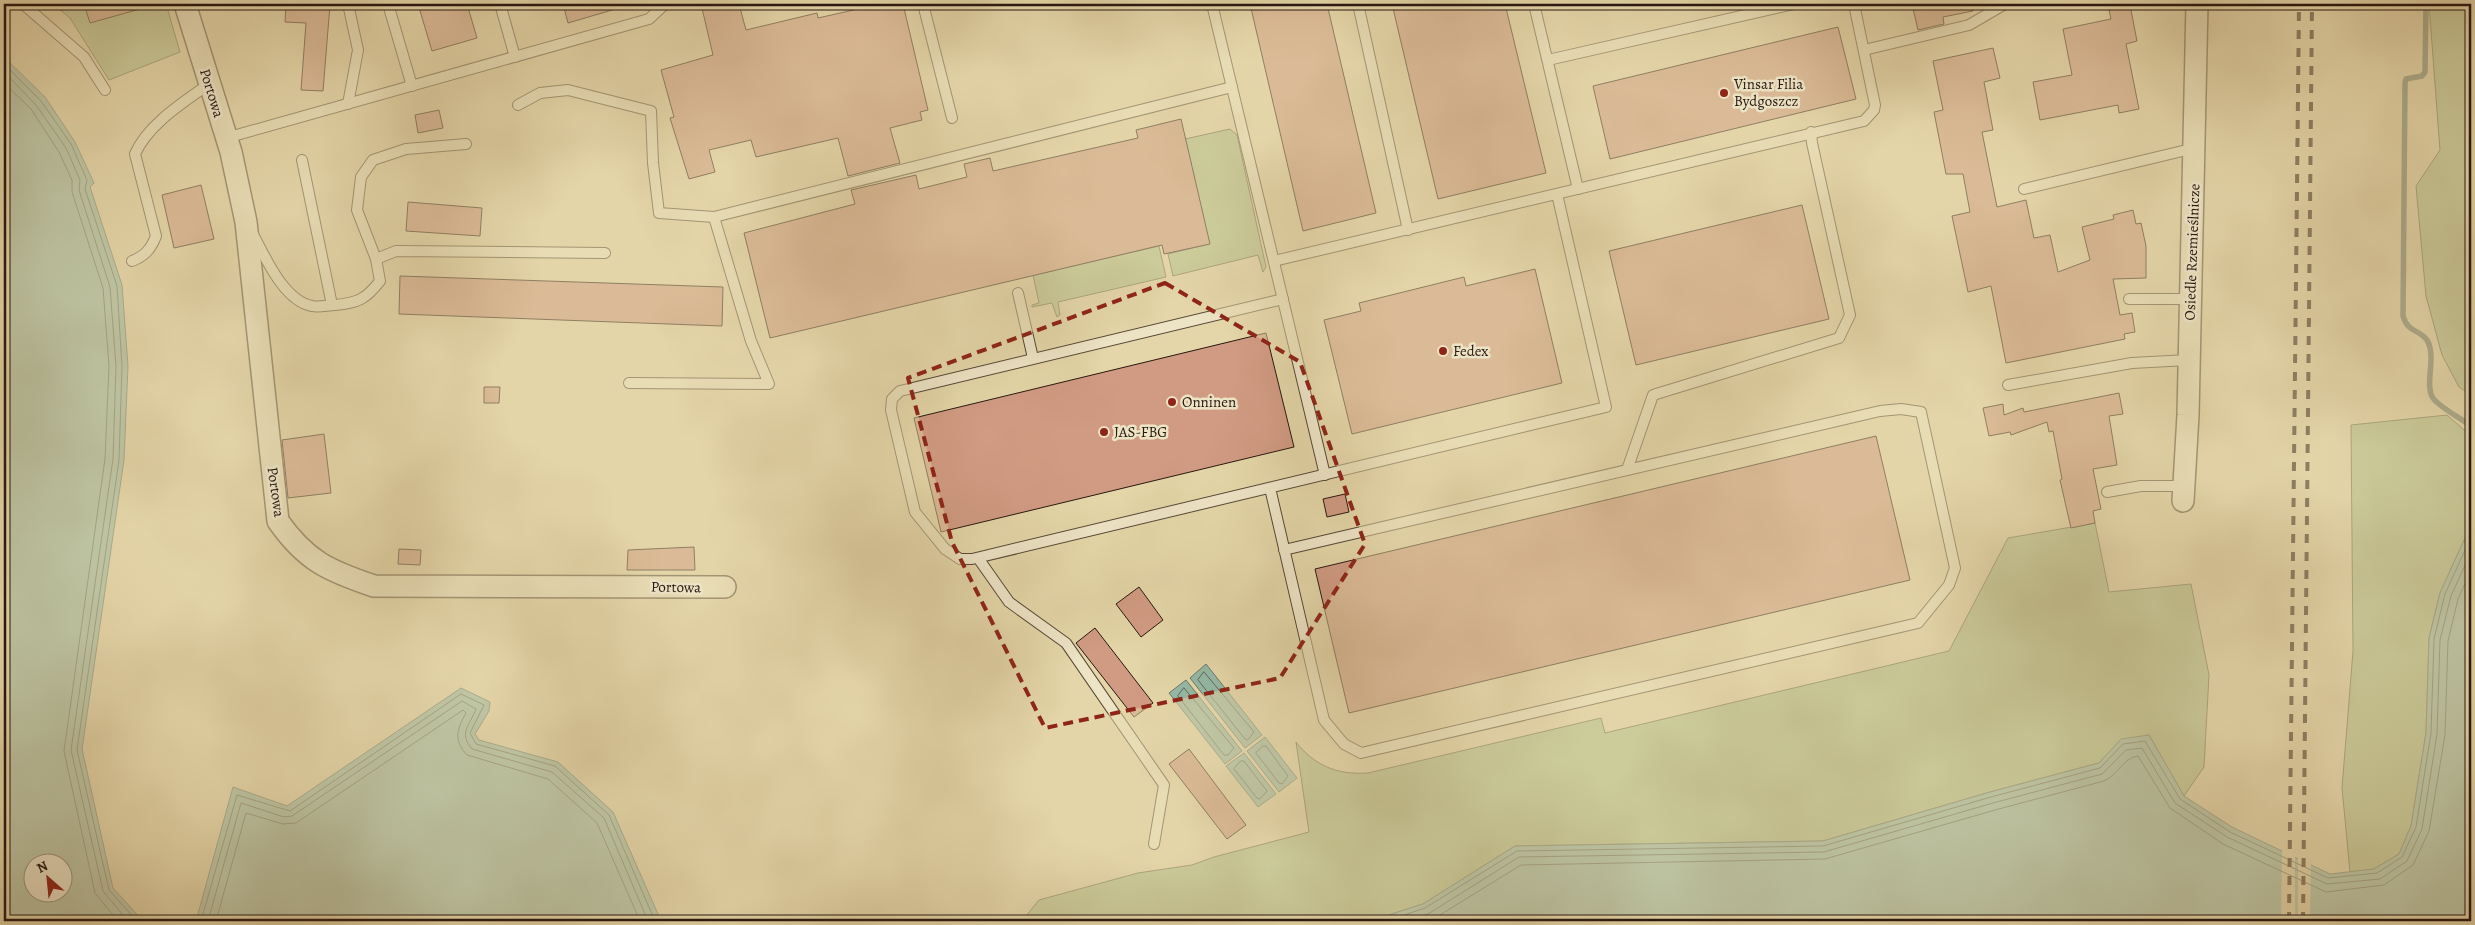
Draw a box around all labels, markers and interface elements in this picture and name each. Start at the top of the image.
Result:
street label: Portowa [195,66,229,120]
place label: Vinsar Filia Bydgoszcz [1733,74,1803,111]
marker: Vinsar Filia Bydgoszcz [1718,87,1730,99]
street label: Osiedle Rzemieślnicze [2180,183,2204,321]
place label: Fedex [1453,341,1488,361]
marker: Fedex [1437,345,1449,357]
place label: Onninen [1182,392,1236,412]
marker: Onninen [1166,396,1178,408]
place label: JAS-FBG [1114,422,1167,442]
marker: JAS-FBG [1098,426,1110,438]
street label: Portowa [263,466,289,518]
street label: Portowa [651,577,701,597]
north arrow [22,852,72,902]
text: N [33,856,51,878]

